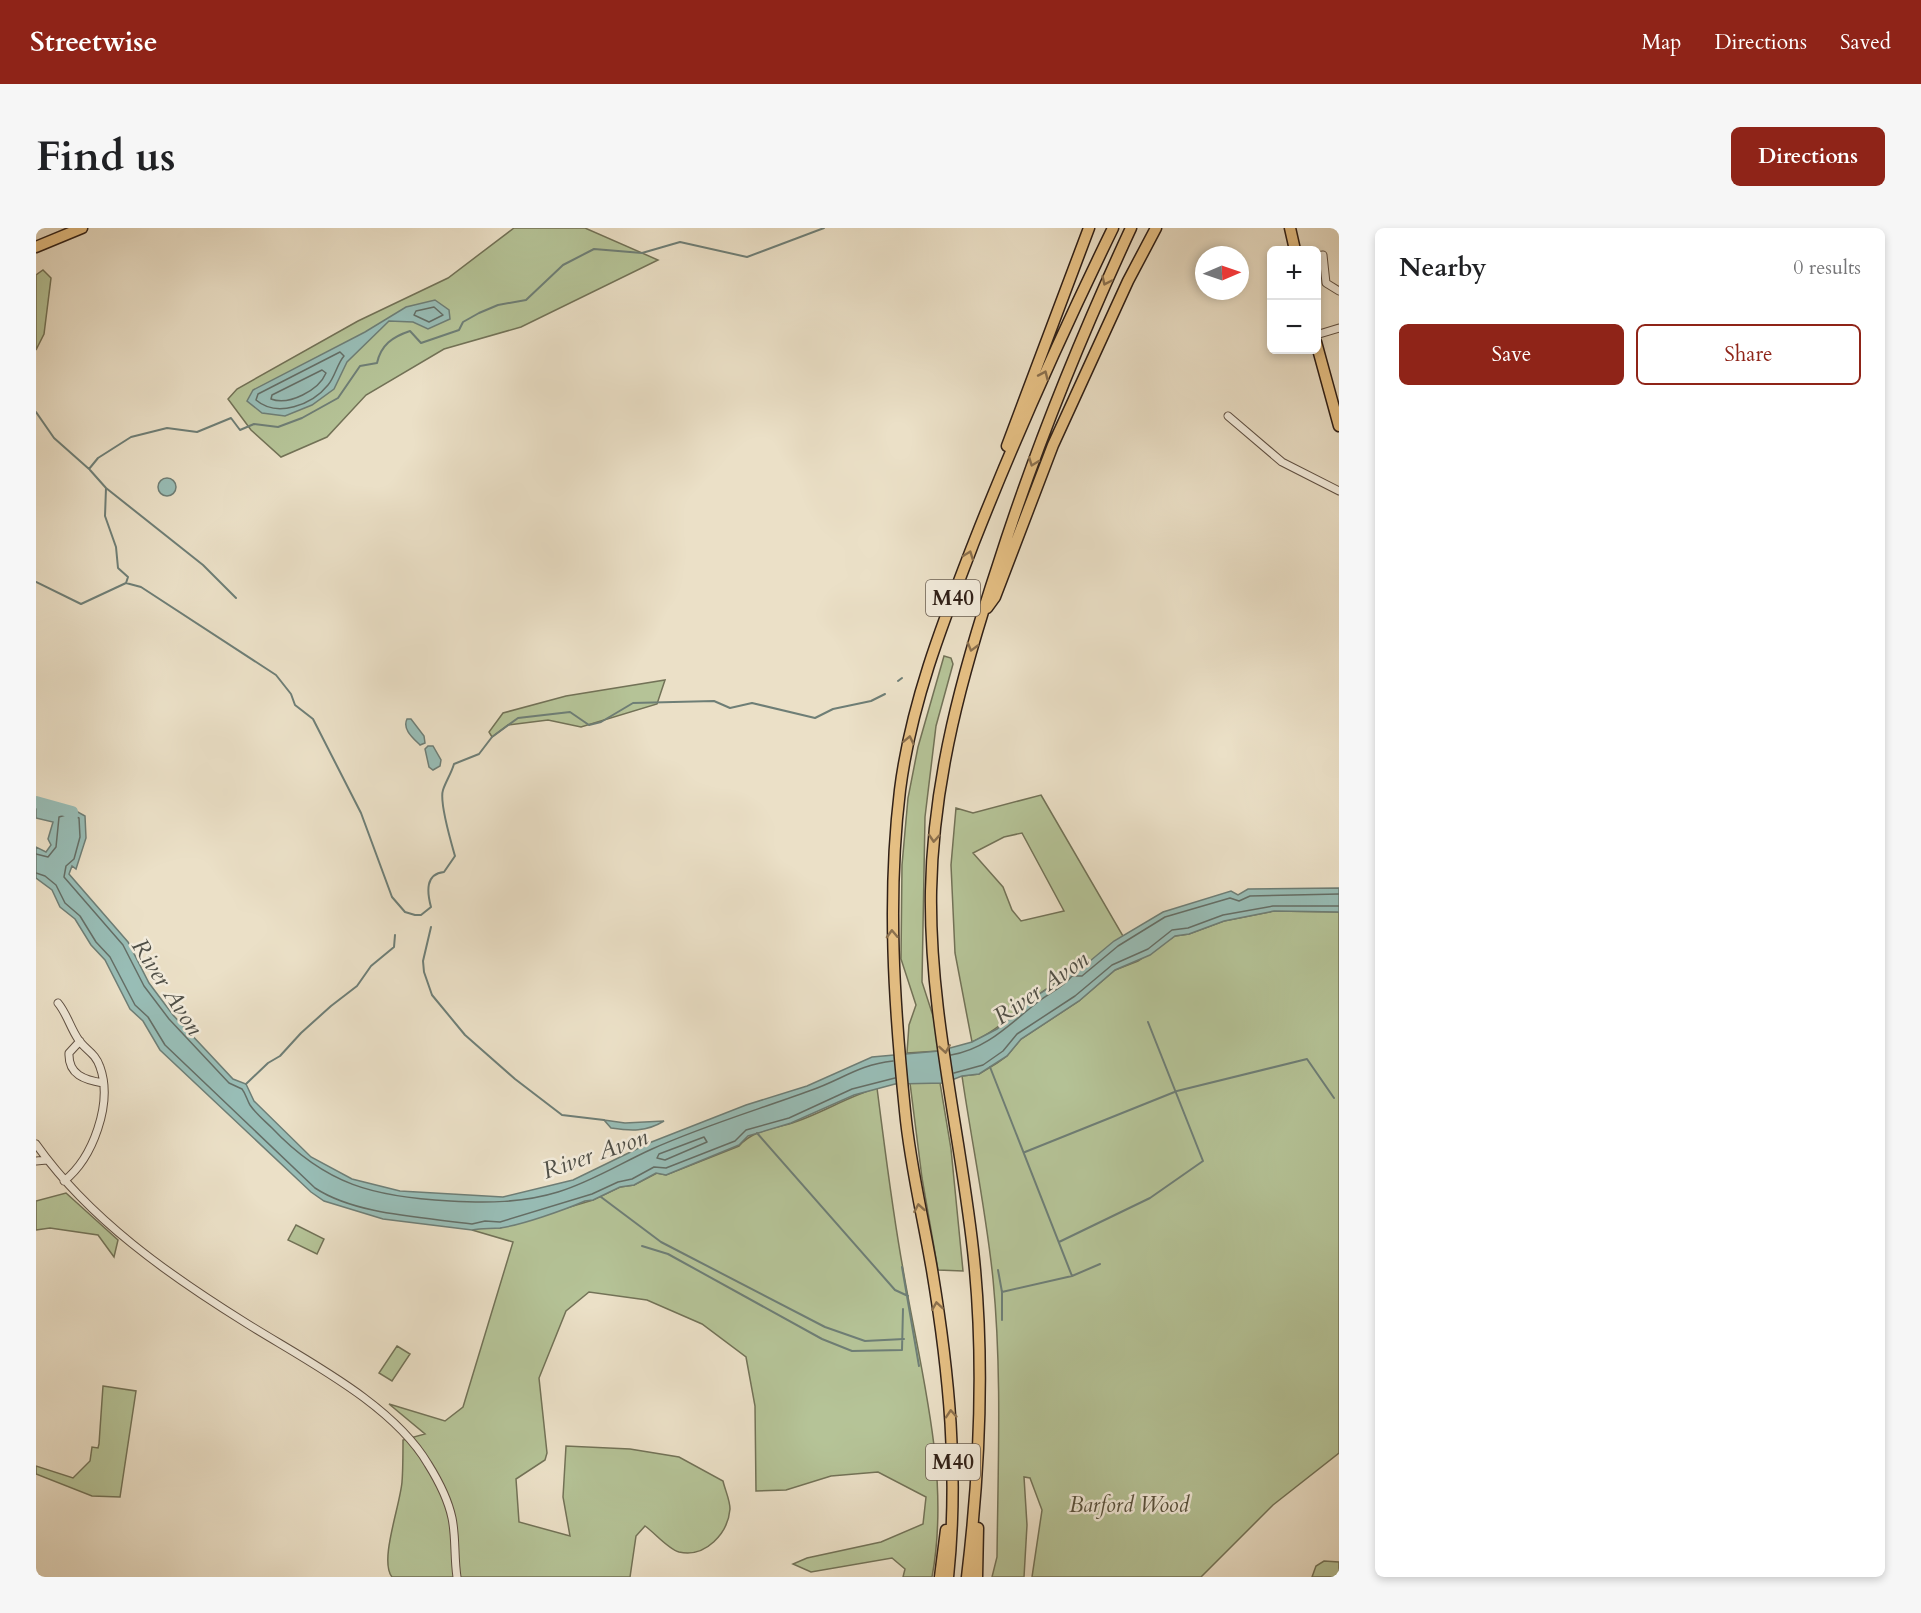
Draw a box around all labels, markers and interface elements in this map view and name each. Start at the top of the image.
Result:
text: Streetwise [30,23,158,61]
text: Map [1641,28,1681,57]
text: Directions [1714,28,1807,57]
text: Saved [1840,28,1891,57]
button: Directions [1731,127,1885,186]
text: Find us [36,128,176,185]
north arrow [1195,246,1249,300]
map controls [1267,246,1321,354]
button: + [1267,246,1321,300]
text: Nearby [1399,250,1487,285]
text: 0 results [1793,254,1861,281]
one-way arrow [1102,275,1114,286]
button: − [1267,300,1321,354]
button: Save [1399,324,1624,385]
button: Share [1636,324,1861,385]
one-way arrow [1037,371,1049,382]
one-way arrow [1028,455,1040,466]
one-way arrow [962,550,974,561]
road number: M40 [926,580,980,616]
one-way arrow [967,641,979,652]
one-way arrow [902,736,915,746]
one-way arrow [928,833,941,842]
one-way arrow [886,930,899,939]
water label: River Avon [123,932,211,1042]
water label: River Avon [987,943,1096,1033]
one-way arrow [939,1045,951,1054]
water label: River Avon [538,1120,652,1187]
one-way arrow [914,1203,926,1213]
one-way arrow [932,1301,944,1311]
one-way arrow [944,1409,957,1418]
road number: M40 [926,1444,980,1480]
park label: Barford Wood [1069,1490,1190,1520]

